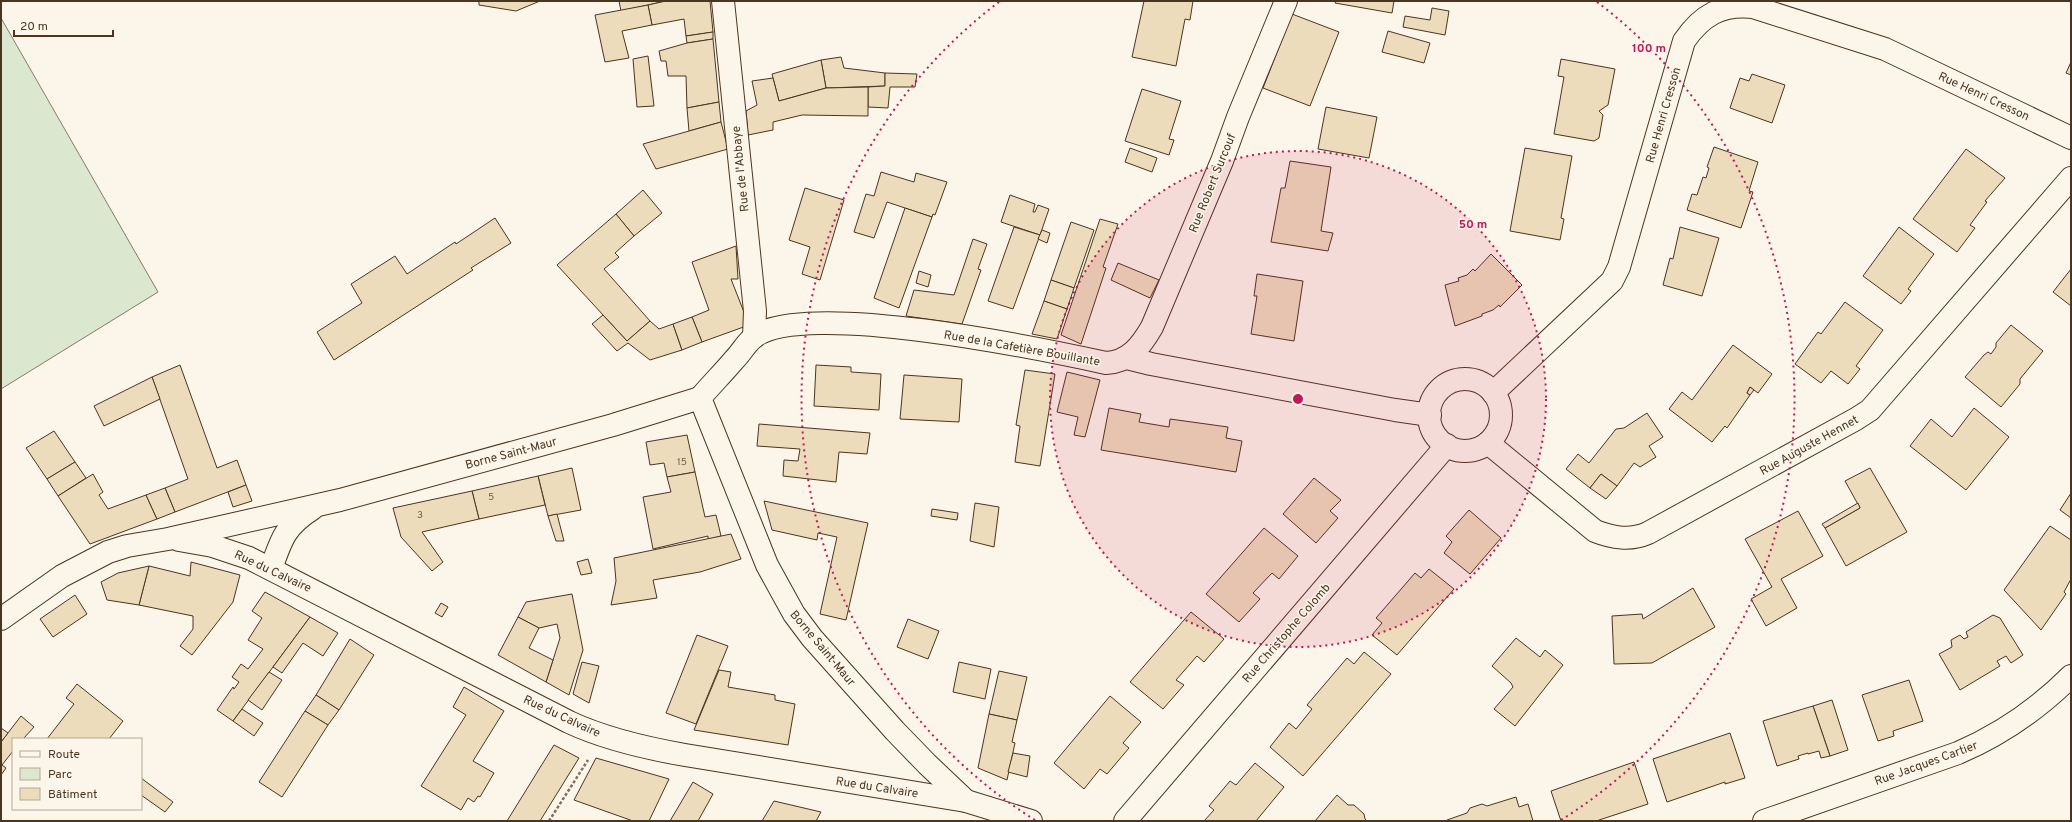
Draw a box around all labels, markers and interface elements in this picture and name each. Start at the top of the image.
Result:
scale bar [14,12,113,38]
text: 20 m [20,19,48,35]
text: 100 m [1632,41,1666,57]
street label: Rue Henri Cresson [1643,65,1685,165]
street label: Rue Henri Cresson [1935,69,2032,125]
street label: Rue de l'Abbaye [729,125,753,213]
street label: Rue Robert Surcouf [1186,131,1240,235]
text: 50 m [1459,217,1487,233]
street label: Rue de la Cafetière Bouillante [942,327,1101,371]
centre of rings [1291,392,1305,406]
street label: Rue Auguste Hennet [1757,412,1862,480]
street label: Borne Saint-Maur [464,434,559,474]
house number: 15 [677,456,687,469]
house number: 5 [488,491,494,504]
house number: 3 [417,509,423,522]
street label: Rue du Calvaire [231,547,314,597]
street label: Rue Christophe Colomb [1239,580,1335,687]
street label: Borne Saint-Maur [786,607,859,690]
street label: Rue du Calvaire [520,692,603,742]
legend [12,738,142,810]
street label: Rue Jacques Cartier [1872,738,1981,790]
text: Route [48,747,80,763]
text: Parc [48,767,72,783]
street label: Rue du Calvaire [834,774,919,802]
text: Bâtiment [48,787,98,803]

